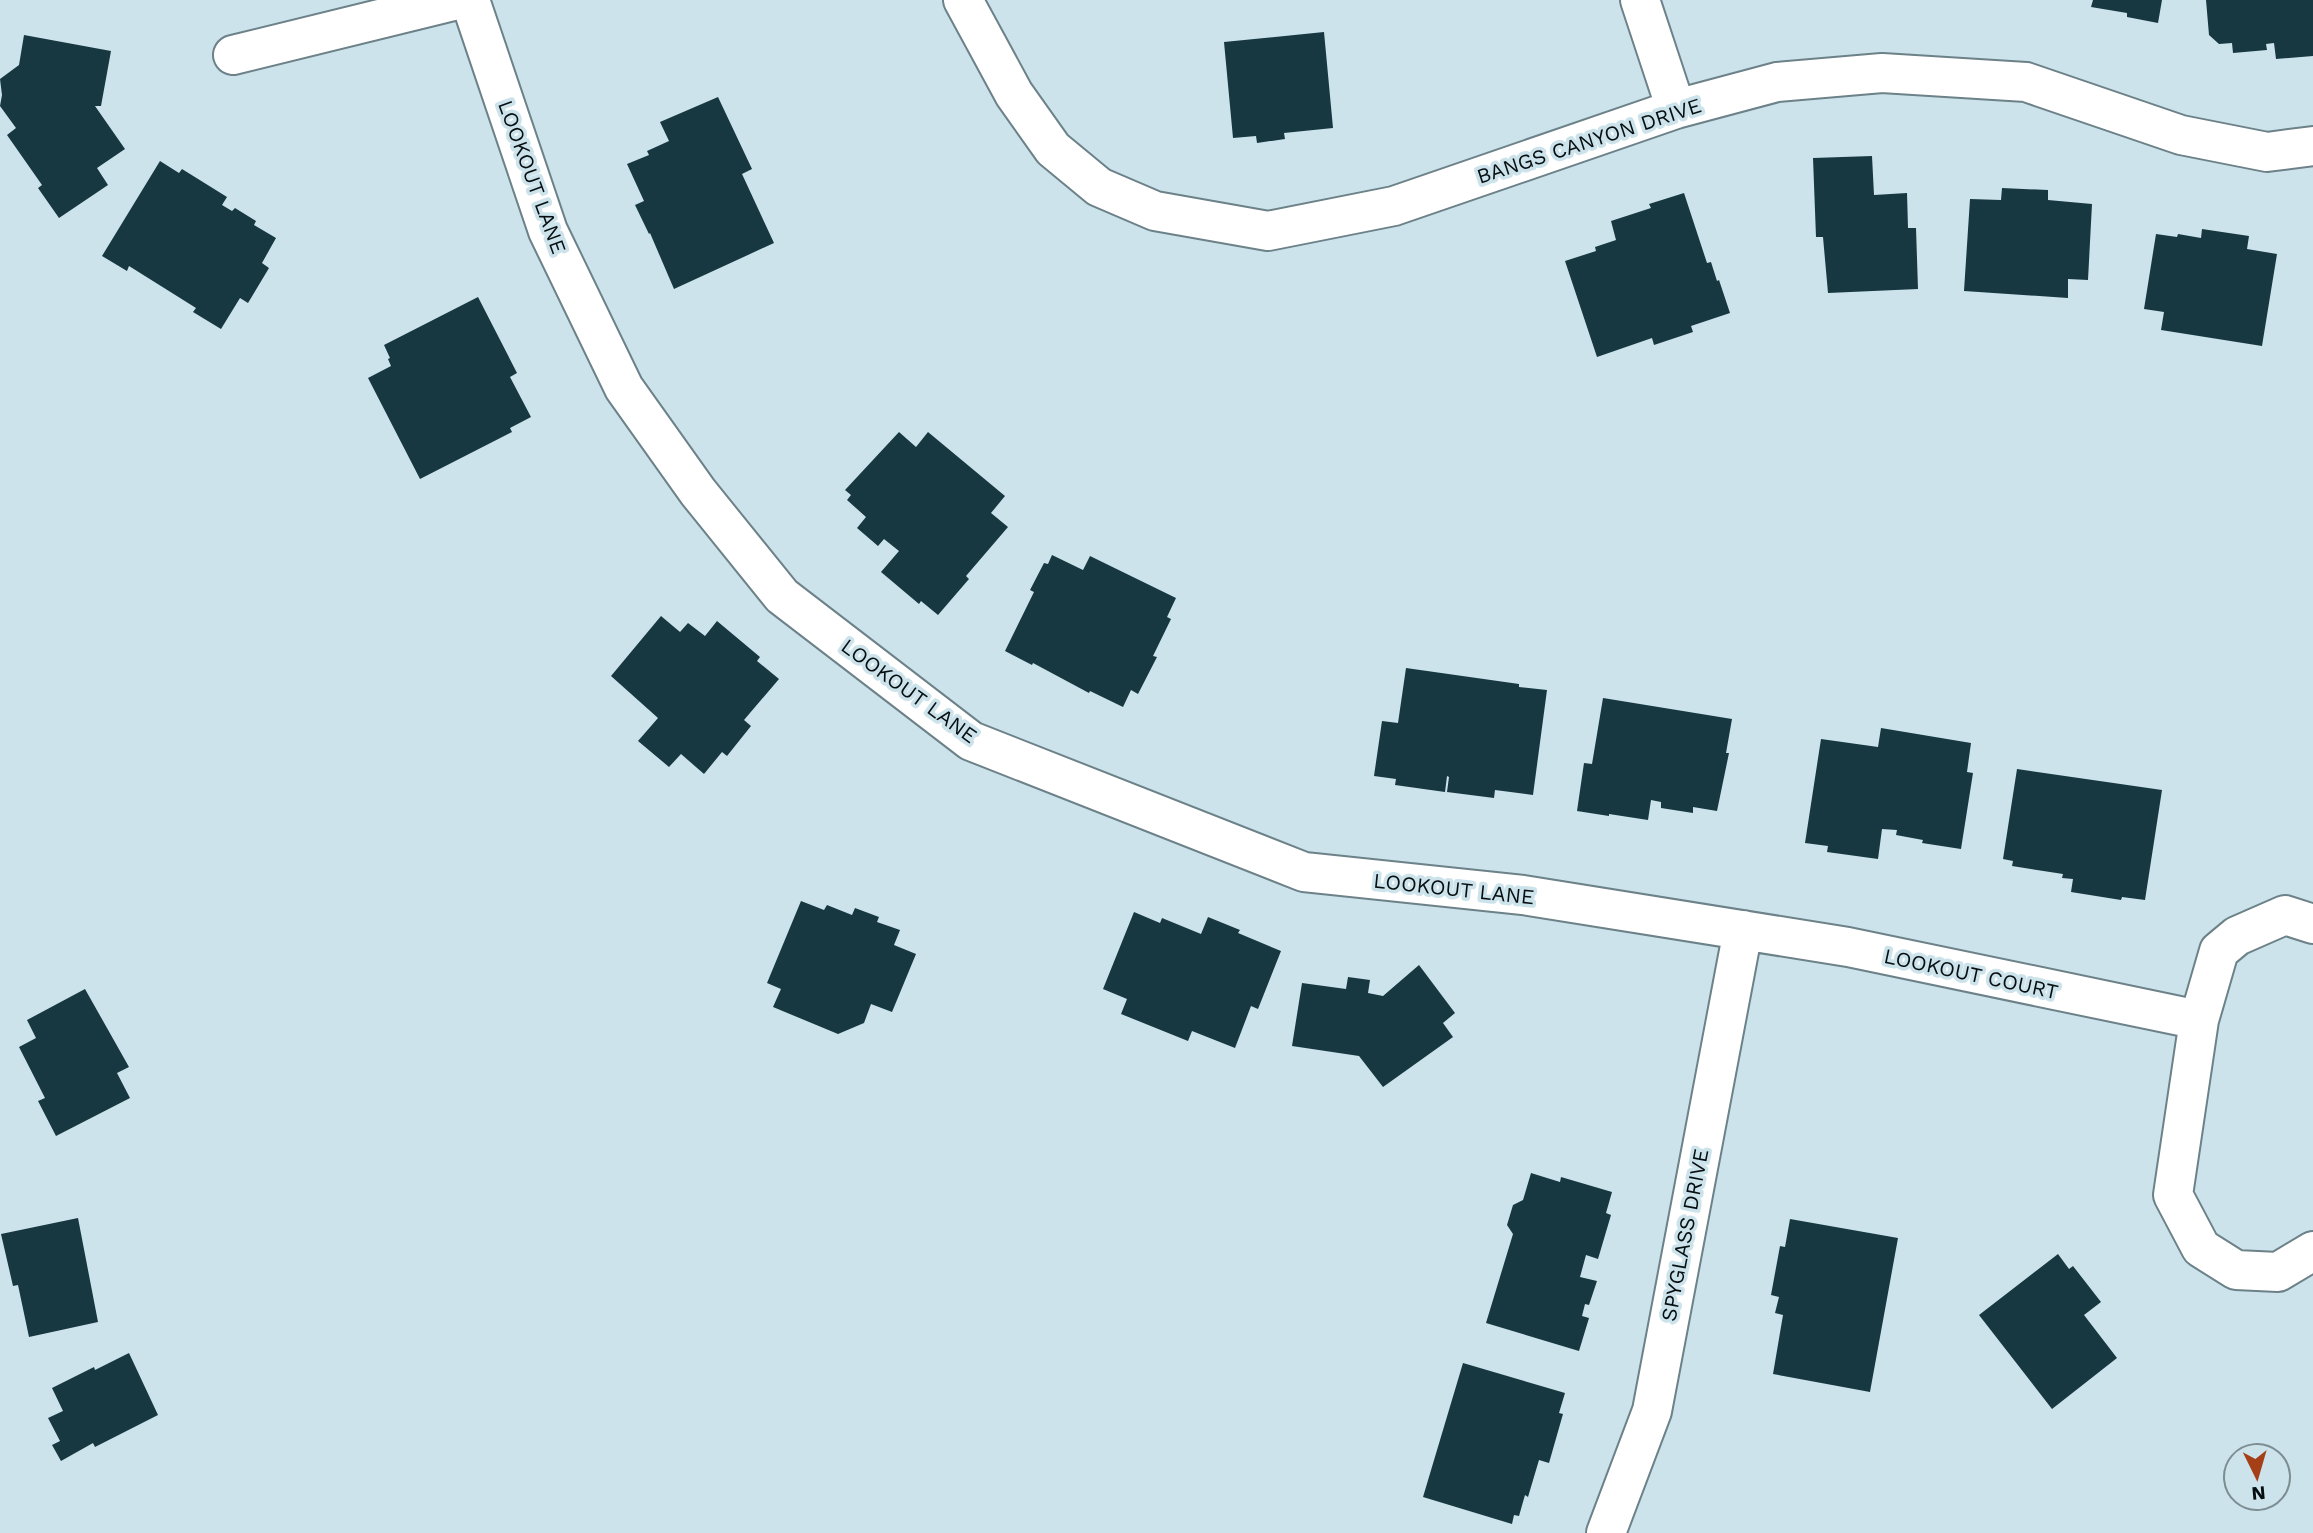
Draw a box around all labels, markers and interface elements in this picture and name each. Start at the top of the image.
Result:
street label: BANGS CANYON DRIVE [1473,92,1704,189]
street label: LOOKOUT LANE [493,97,572,257]
street label: LOOKOUT LANE [837,633,982,748]
street label: LOOKOUT LANE [1372,868,1536,909]
street label: LOOKOUT COURT [1882,943,2061,1004]
street label: SPYGLASS DRIVE [1655,1146,1714,1323]
north arrow [2222,1442,2292,1512]
text: N [2250,1481,2266,1506]

